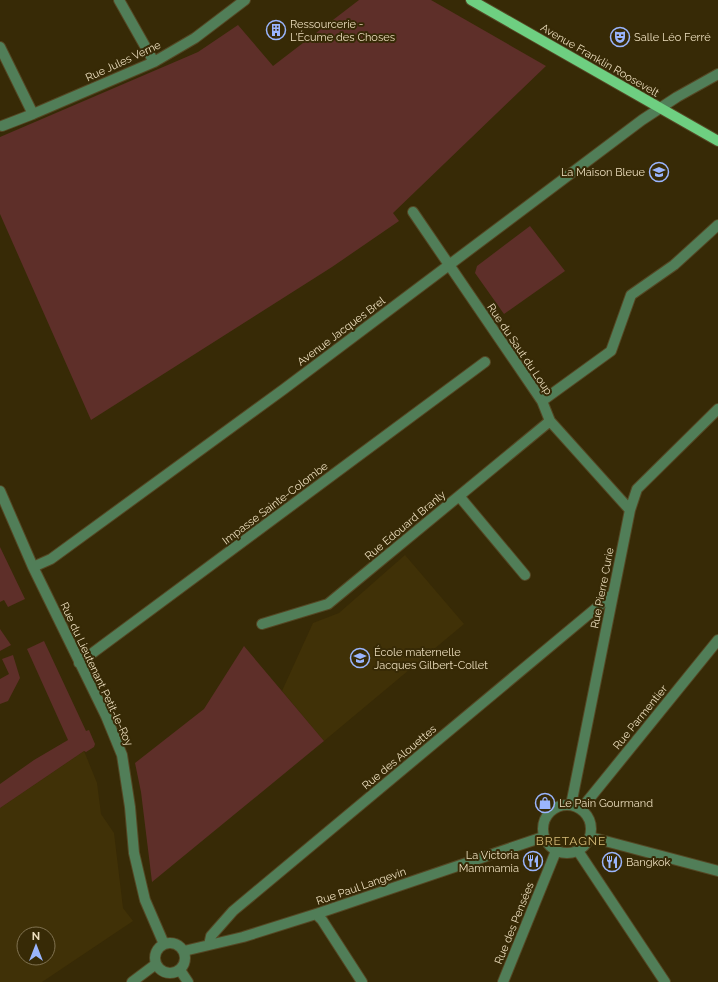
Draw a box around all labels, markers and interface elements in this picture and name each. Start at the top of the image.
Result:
place label: Ressourcerie - L'Écume des Choses [290,18,395,44]
building icon: Ressourcerie - L'Écume des Choses [265,19,287,41]
street label: Avenue Franklin Roosevelt [538,21,662,100]
theatre icon: Salle Léo Ferré [609,26,631,48]
place label: Salle Léo Ferré [634,31,711,44]
street label: Rue Jules Verne [84,38,163,85]
school or university icon: La Maison Bleue [648,161,670,183]
place label: La Maison Bleue [561,166,646,179]
street label: Avenue Jacques Brel [295,294,388,369]
street label: Rue du Saut du Loup [484,301,555,397]
street label: Impasse Sainte-Colombe [220,459,331,547]
street label: Rue Edouard Branly [362,488,448,563]
street label: Rue Pierre Curie [588,546,617,630]
street label: Rue du Lieutenant Petit-le-Roy [57,600,136,748]
place label: École maternelle Jacques Gilbert-Collet [374,645,488,672]
school or university icon: École maternelle Jacques Gilbert-Collet [349,647,371,669]
street label: Rue Parmentier [611,682,670,752]
street label: Rue des Alouettes [360,723,439,792]
shop icon: Le Pain Gourmand [534,792,556,814]
place label: Le Pain Gourmand [559,797,653,810]
district label: BRETAGNE [536,834,606,848]
place label: La Victoria Mammamia [459,849,519,875]
restaurant icon: La Victoria Mammamia [522,850,544,872]
restaurant icon: Bangkok [601,851,623,873]
place label: Bangkok [626,856,671,869]
street label: Rue Paul Langevin [314,865,408,908]
street label: Rue des Pensées [492,880,537,966]
north arrow [16,926,56,966]
text: N [32,930,40,943]

